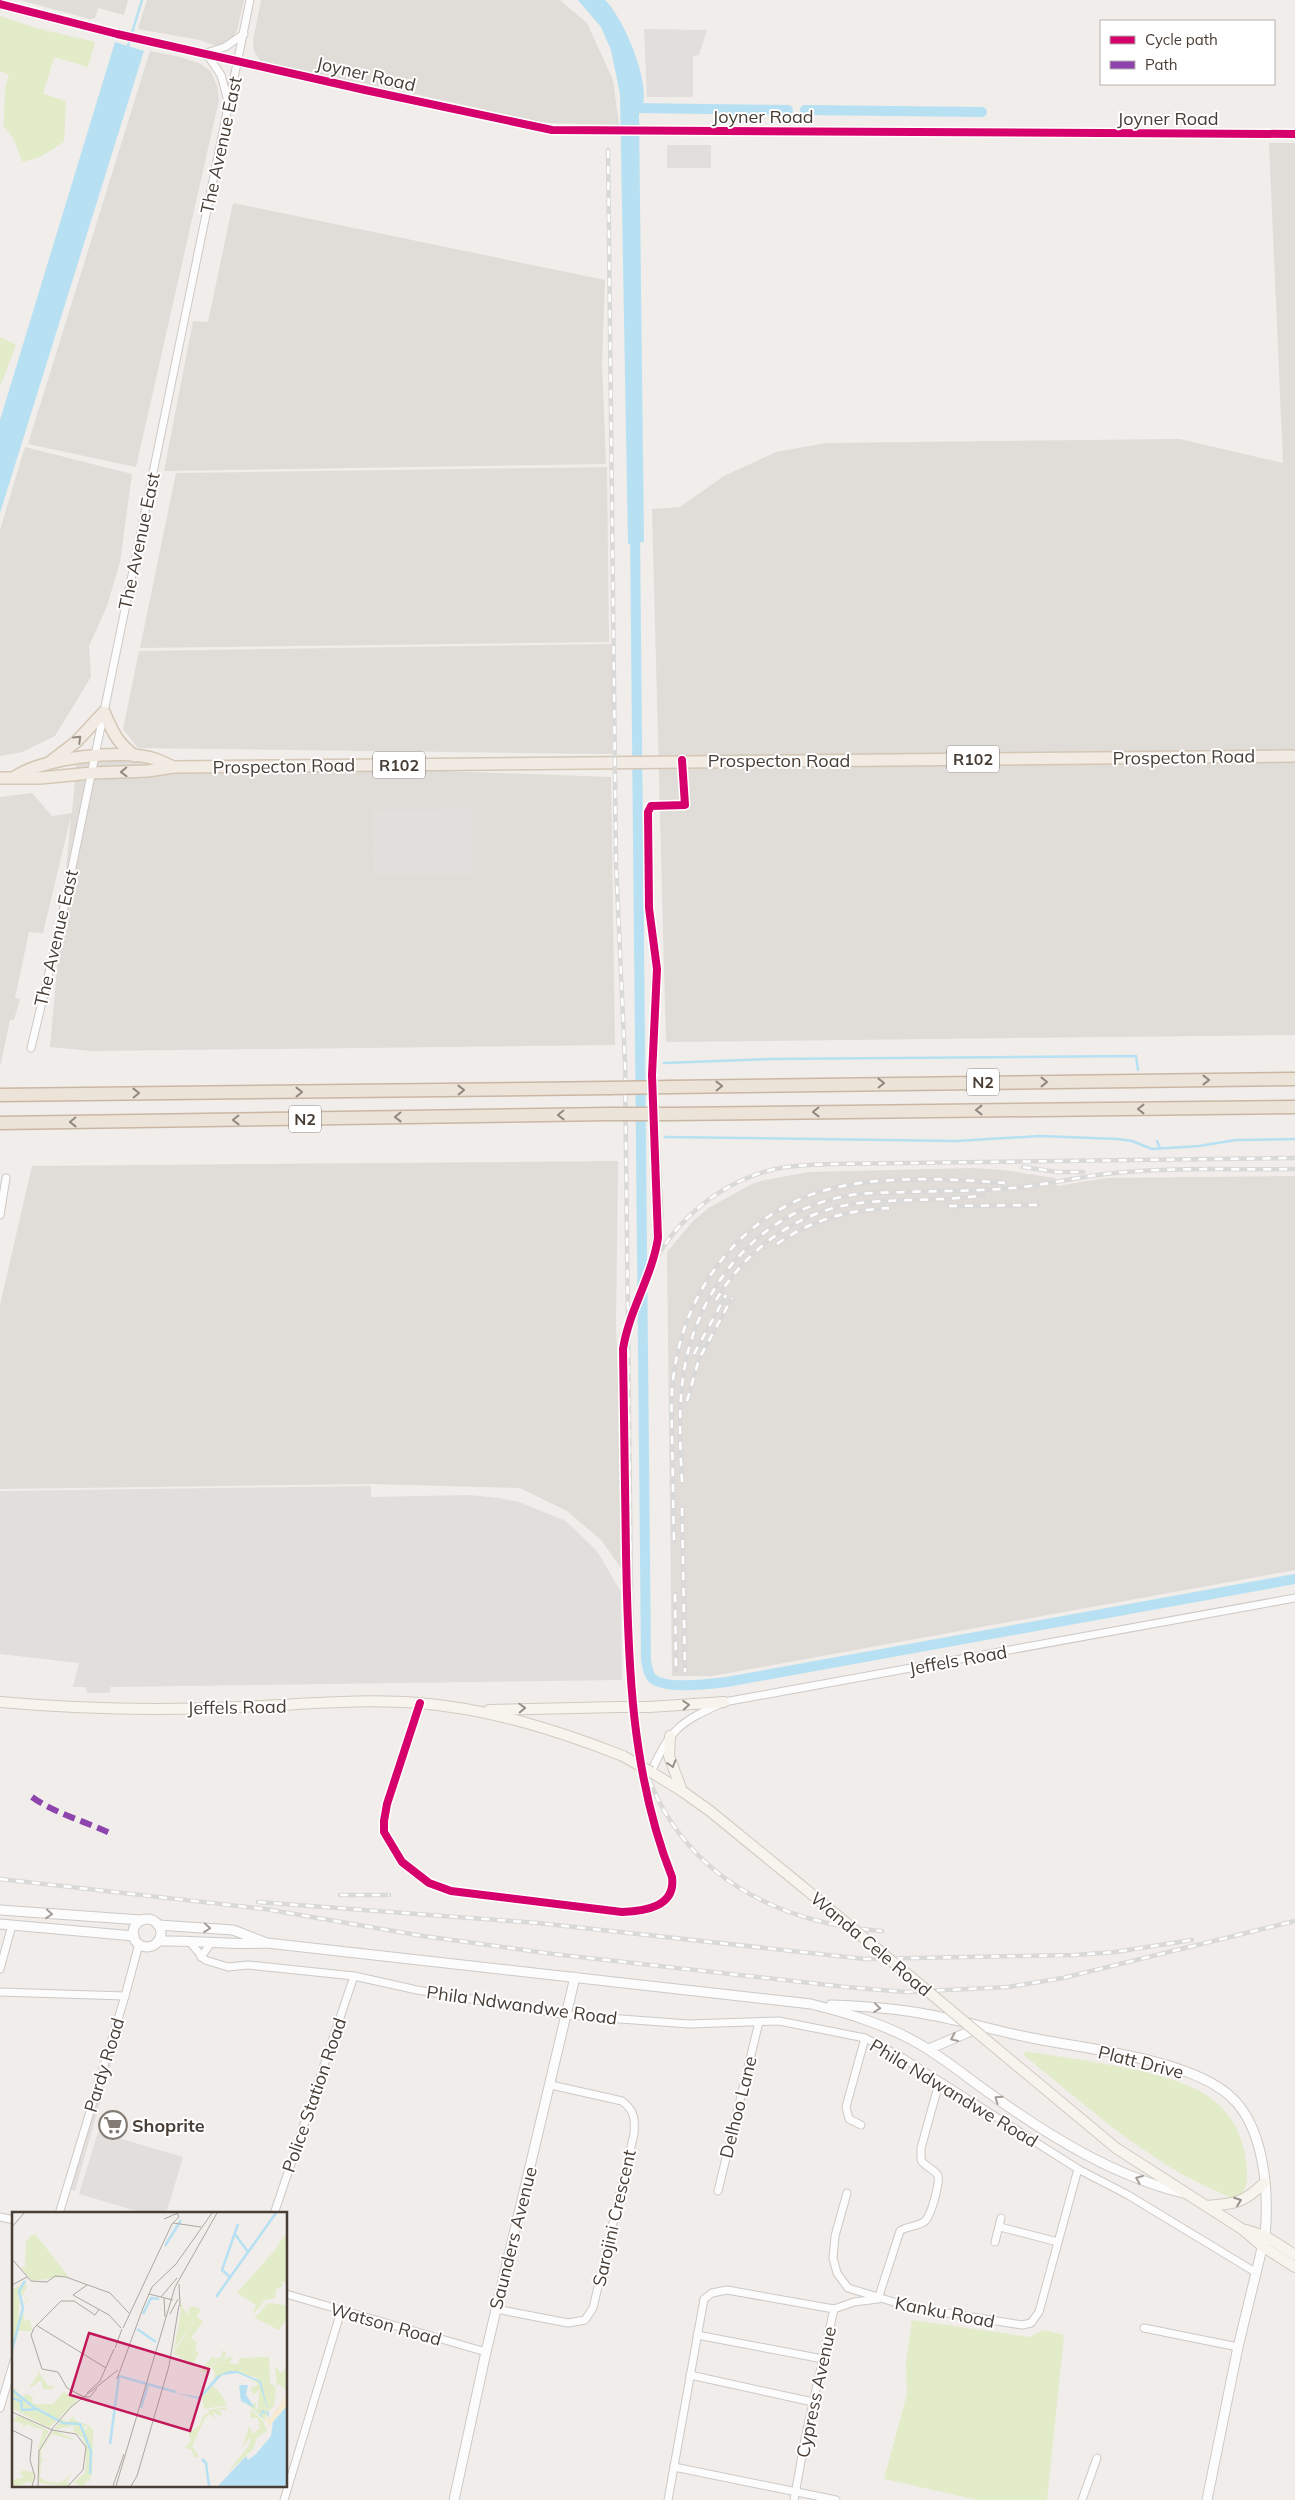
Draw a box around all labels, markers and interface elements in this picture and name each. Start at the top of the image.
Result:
legend [1100,20,1275,85]
text: Cycle path [1145,30,1218,49]
street label: Joyner Road [314,51,418,97]
text: Path [1145,55,1177,74]
street label: The Avenue East [195,74,247,216]
street label: Joyner Road [712,105,814,128]
street label: Joyner Road [1117,107,1219,130]
street label: The Avenue East [113,470,165,612]
one-way arrow [72,736,81,745]
street label: Prospecton Road [1113,744,1255,770]
road number: R102 [947,746,999,772]
street label: Prospecton Road [708,749,850,772]
road number: R102 [373,752,425,778]
street label: Prospecton Road [213,753,355,779]
one-way arrow [120,766,128,777]
street label: The Avenue East [29,867,83,1009]
road number: N2 [967,1068,999,1096]
one-way arrow [1203,1075,1211,1086]
one-way arrow [1040,1077,1048,1087]
one-way arrow [878,1078,886,1088]
one-way arrow [716,1081,723,1091]
one-way arrow [458,1085,465,1095]
one-way arrow [295,1087,303,1097]
one-way arrow [132,1088,140,1099]
one-way arrow [1137,1104,1145,1114]
one-way arrow [975,1105,982,1115]
road number: N2 [289,1106,321,1132]
one-way arrow [812,1107,820,1117]
one-way arrow [556,1110,564,1120]
one-way arrow [394,1112,402,1123]
one-way arrow [231,1115,239,1125]
one-way arrow [69,1117,77,1128]
street label: Jeffels Road [907,1640,1009,1680]
street label: Jeffels Road [187,1695,287,1719]
one-way arrow [683,1699,691,1710]
one-way arrow [518,1703,526,1714]
one-way arrow [666,1759,676,1768]
street label: Wanda Cele Road [806,1887,936,2001]
one-way arrow [45,1908,53,1919]
one-way arrow [203,1922,211,1933]
street label: Phila Ndwandwe Road [425,1980,619,2030]
one-way arrow [873,2002,881,2013]
street label: Pardy Road [79,2015,129,2115]
street label: Police Station Road [277,2015,351,2175]
one-way arrow [950,2031,959,2042]
street label: Phila Ndwandwe Road [866,2034,1042,2152]
street label: Platt Drive [1096,2040,1186,2084]
street label: Delhoo Lane [714,2054,762,2160]
one-way arrow [994,2096,1004,2105]
supermarket icon: Shoprite [98,2110,128,2140]
place label: Shoprite [132,2114,205,2137]
street label: Sarojini Crescent [587,2147,641,2289]
street label: Saunders Avenue [484,2164,542,2312]
one-way arrow [1135,2175,1144,2186]
one-way arrow [1233,2197,1242,2207]
inset map [12,2212,288,2488]
street label: Kanku Road [893,2291,997,2333]
street label: Watson Road [328,2297,444,2351]
street label: Cypress Avenue [791,2324,841,2460]

